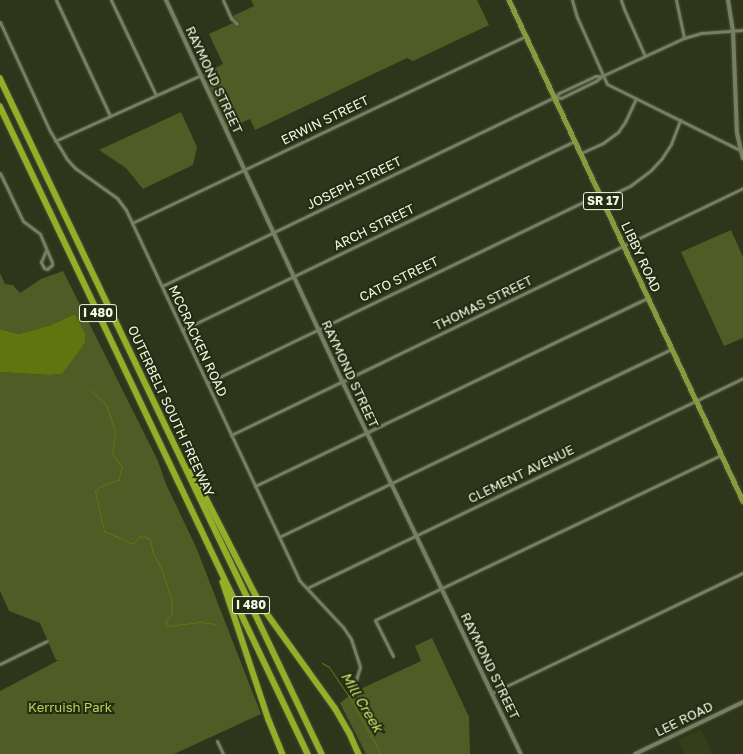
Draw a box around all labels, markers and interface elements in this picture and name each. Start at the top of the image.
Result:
street label: RAYMOND STREET [182,24,246,136]
street label: ERWIN STREET [279,92,371,148]
street label: JOSEPH STREET [304,153,404,213]
road number: SR 17 [582,191,624,211]
street label: ARCH STREET [331,201,417,253]
street label: LIBBY ROAD [618,219,664,295]
street label: CATO STREET [357,253,441,305]
street label: THOMAS STREET [431,272,535,334]
street label: MCCRACKEN ROAD [165,283,231,399]
road number: I 480 [78,303,118,323]
street label: RAYMOND STREET [318,318,382,430]
street label: OUTERBELT SOUTH FREEWAY [124,323,218,499]
street label: CLEMENT AVENUE [465,442,577,506]
road number: I 480 [231,595,271,615]
street label: RAYMOND STREET [457,610,523,722]
water label: Mill Creek [337,669,387,735]
street label: LEE ROAD [652,698,716,740]
park label: Kerruish Park [28,699,112,715]

